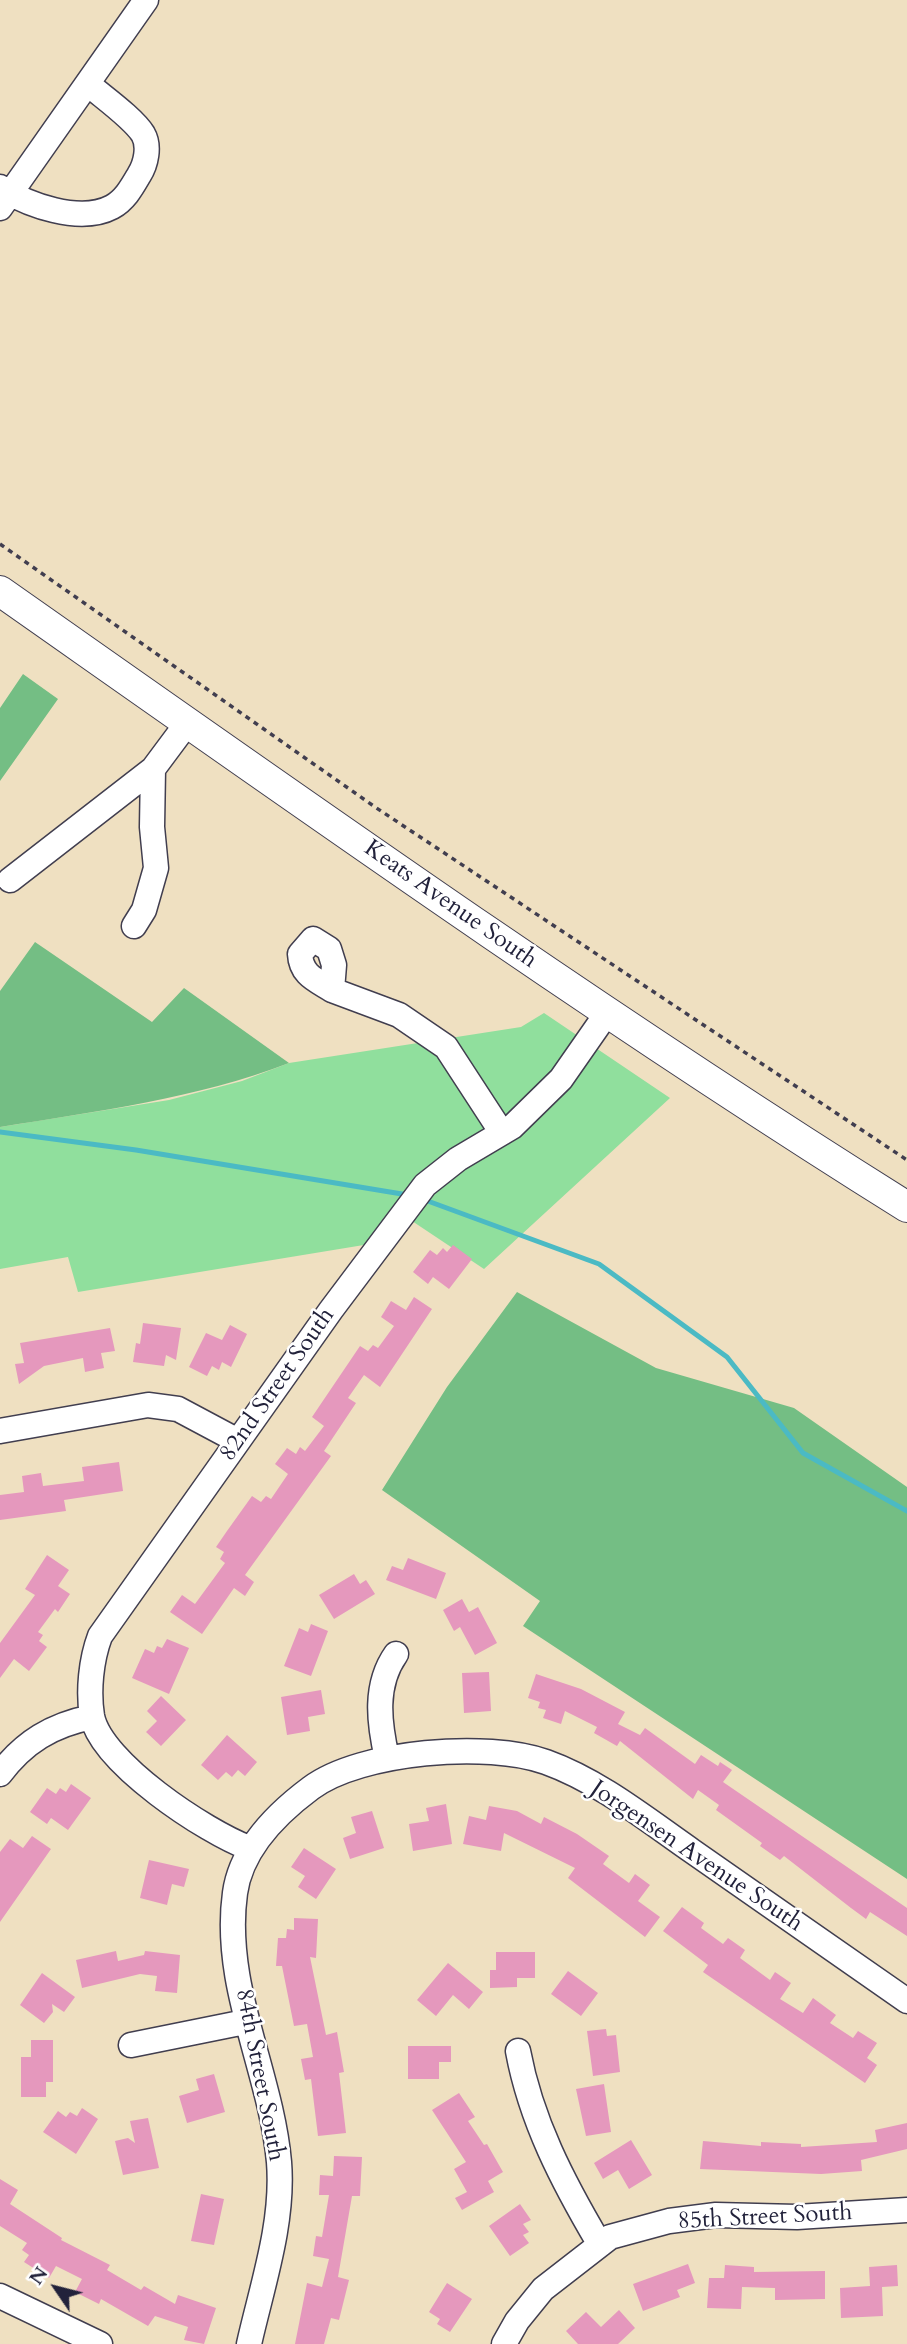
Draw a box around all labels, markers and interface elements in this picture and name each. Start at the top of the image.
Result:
street label: Keats Avenue South [358,835,542,975]
street label: 82nd Street South [214,1303,342,1467]
street label: Jorgensen Avenue South [584,1775,808,1939]
street label: 84th Street South [228,1986,290,2164]
street label: 85th Street South [677,2199,853,2237]
north arrow [21,2253,91,2323]
text: N [23,2262,54,2290]

